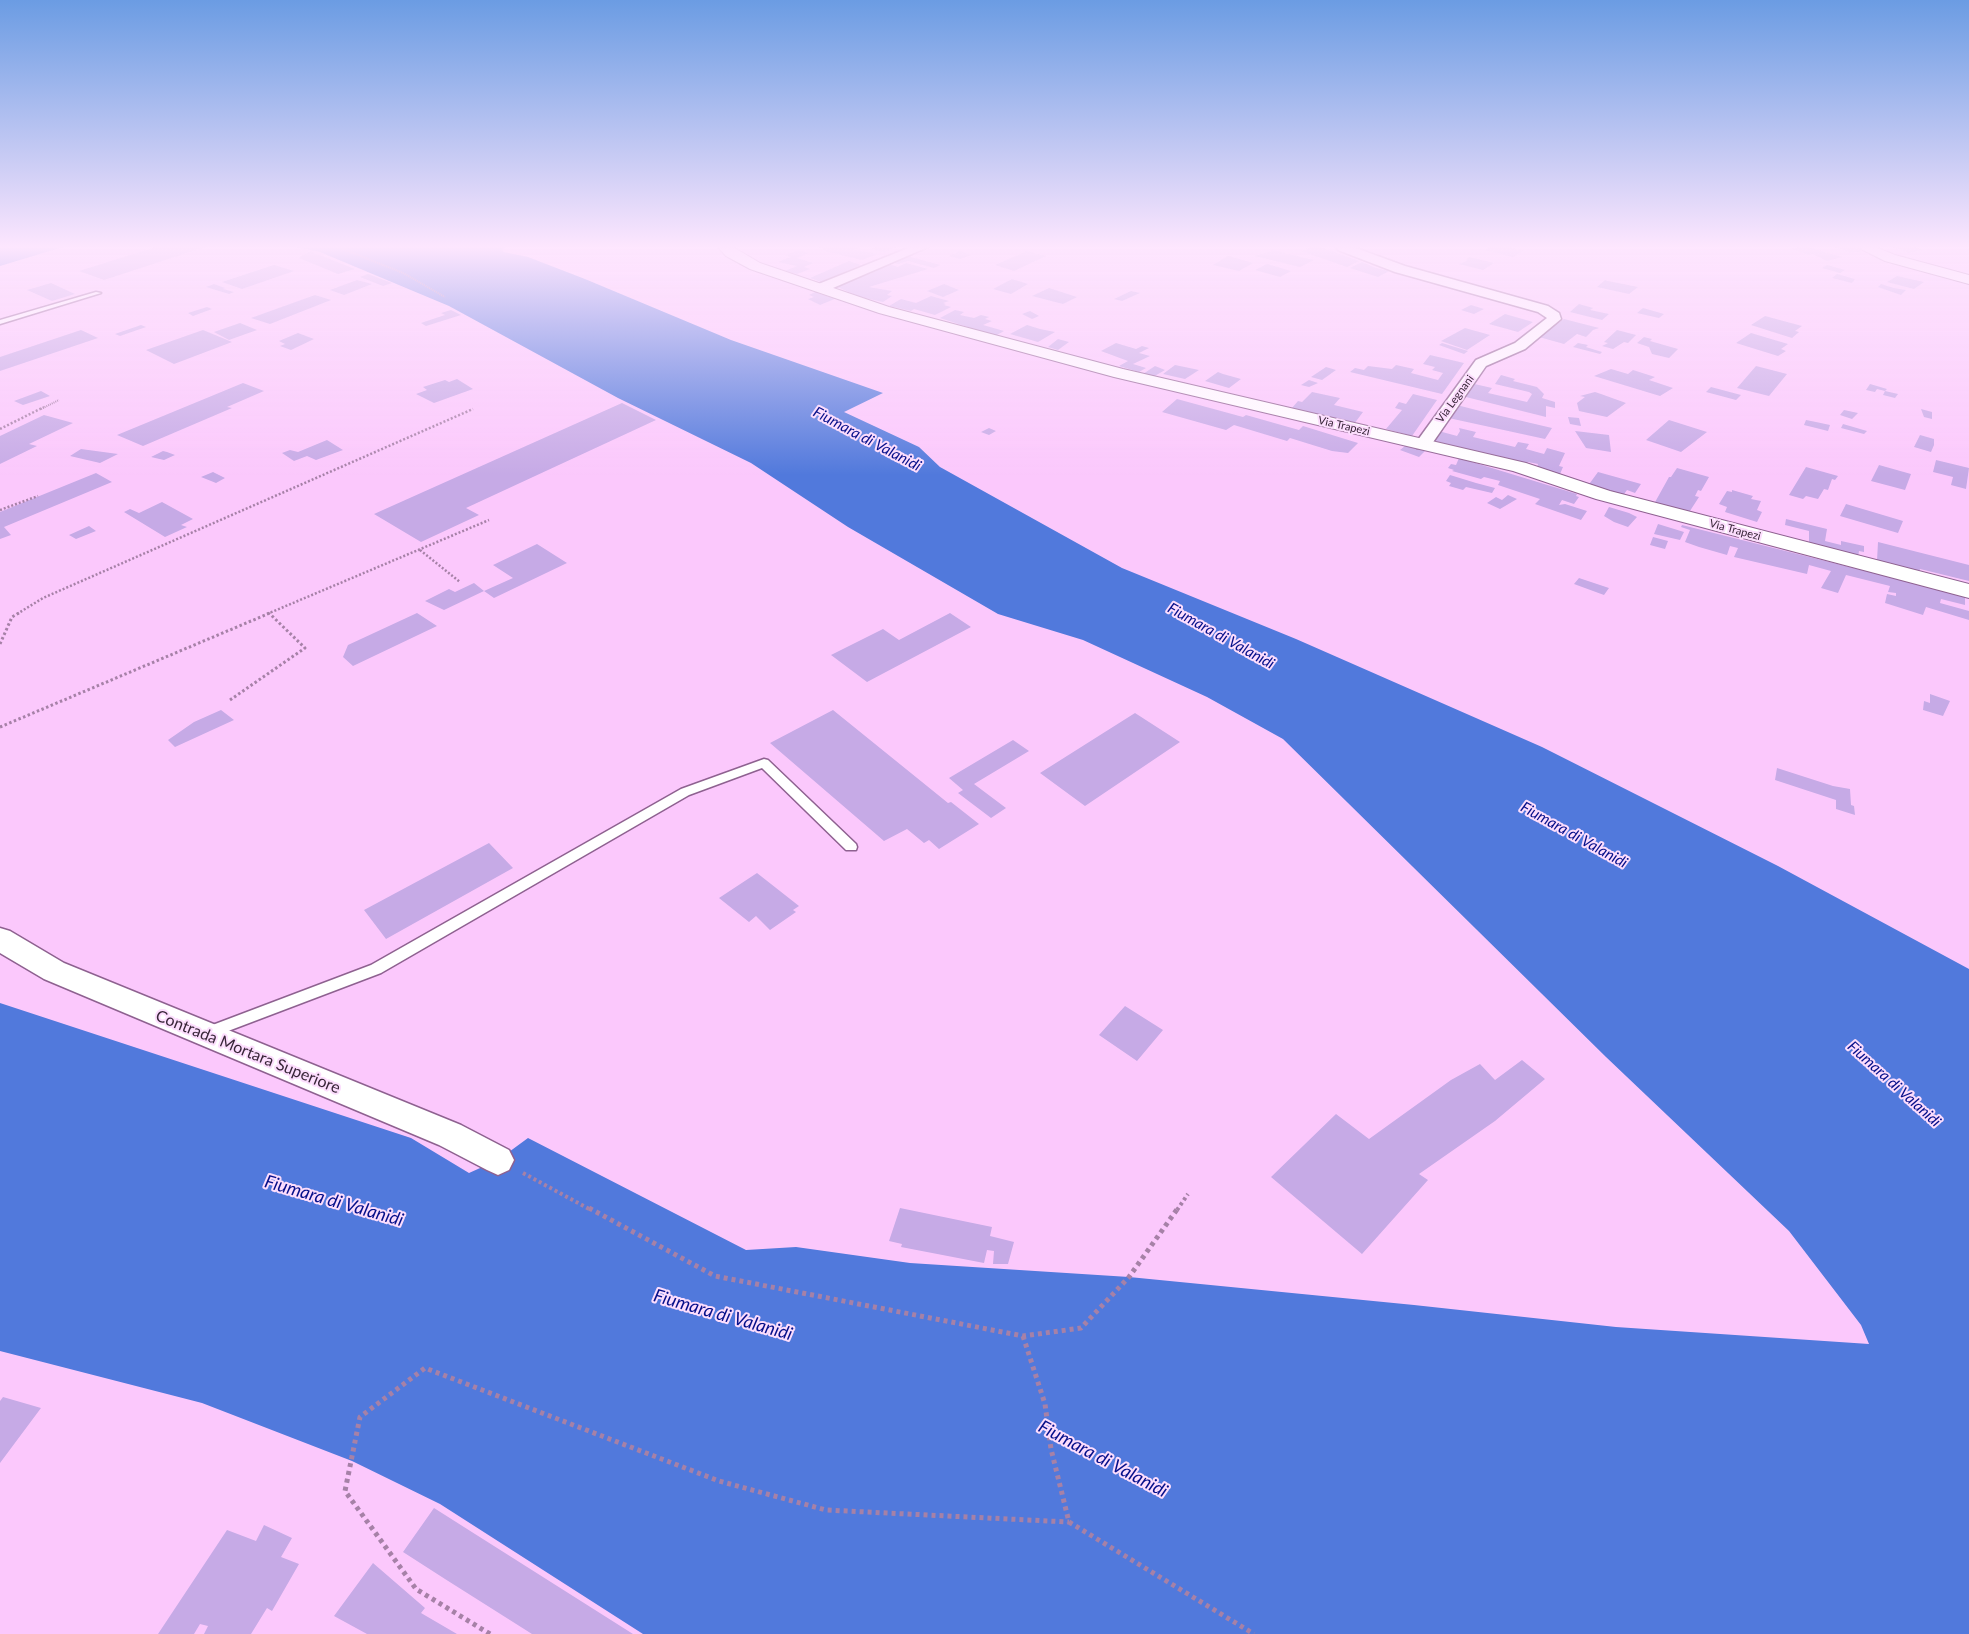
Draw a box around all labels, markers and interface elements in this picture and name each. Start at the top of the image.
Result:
street label: Via Legnani [1433,373,1477,425]
water label: Fiumara di Valanidi [810,403,924,475]
street label: Via Trapezi [1317,414,1371,438]
street label: Via Trapezi [1708,517,1762,543]
water label: Fiumara di Valanidi [1164,599,1278,673]
water label: Fiumara di Valanidi [1517,798,1631,872]
street label: Contrada Mortara Superiore [153,1006,343,1098]
water label: Fiumara di Valanidi [1844,1037,1944,1131]
water label: Fiumara di Valanidi [262,1171,406,1231]
water label: Fiumara di Valanidi [651,1285,795,1345]
water label: Fiumara di Valanidi [1035,1416,1171,1502]

